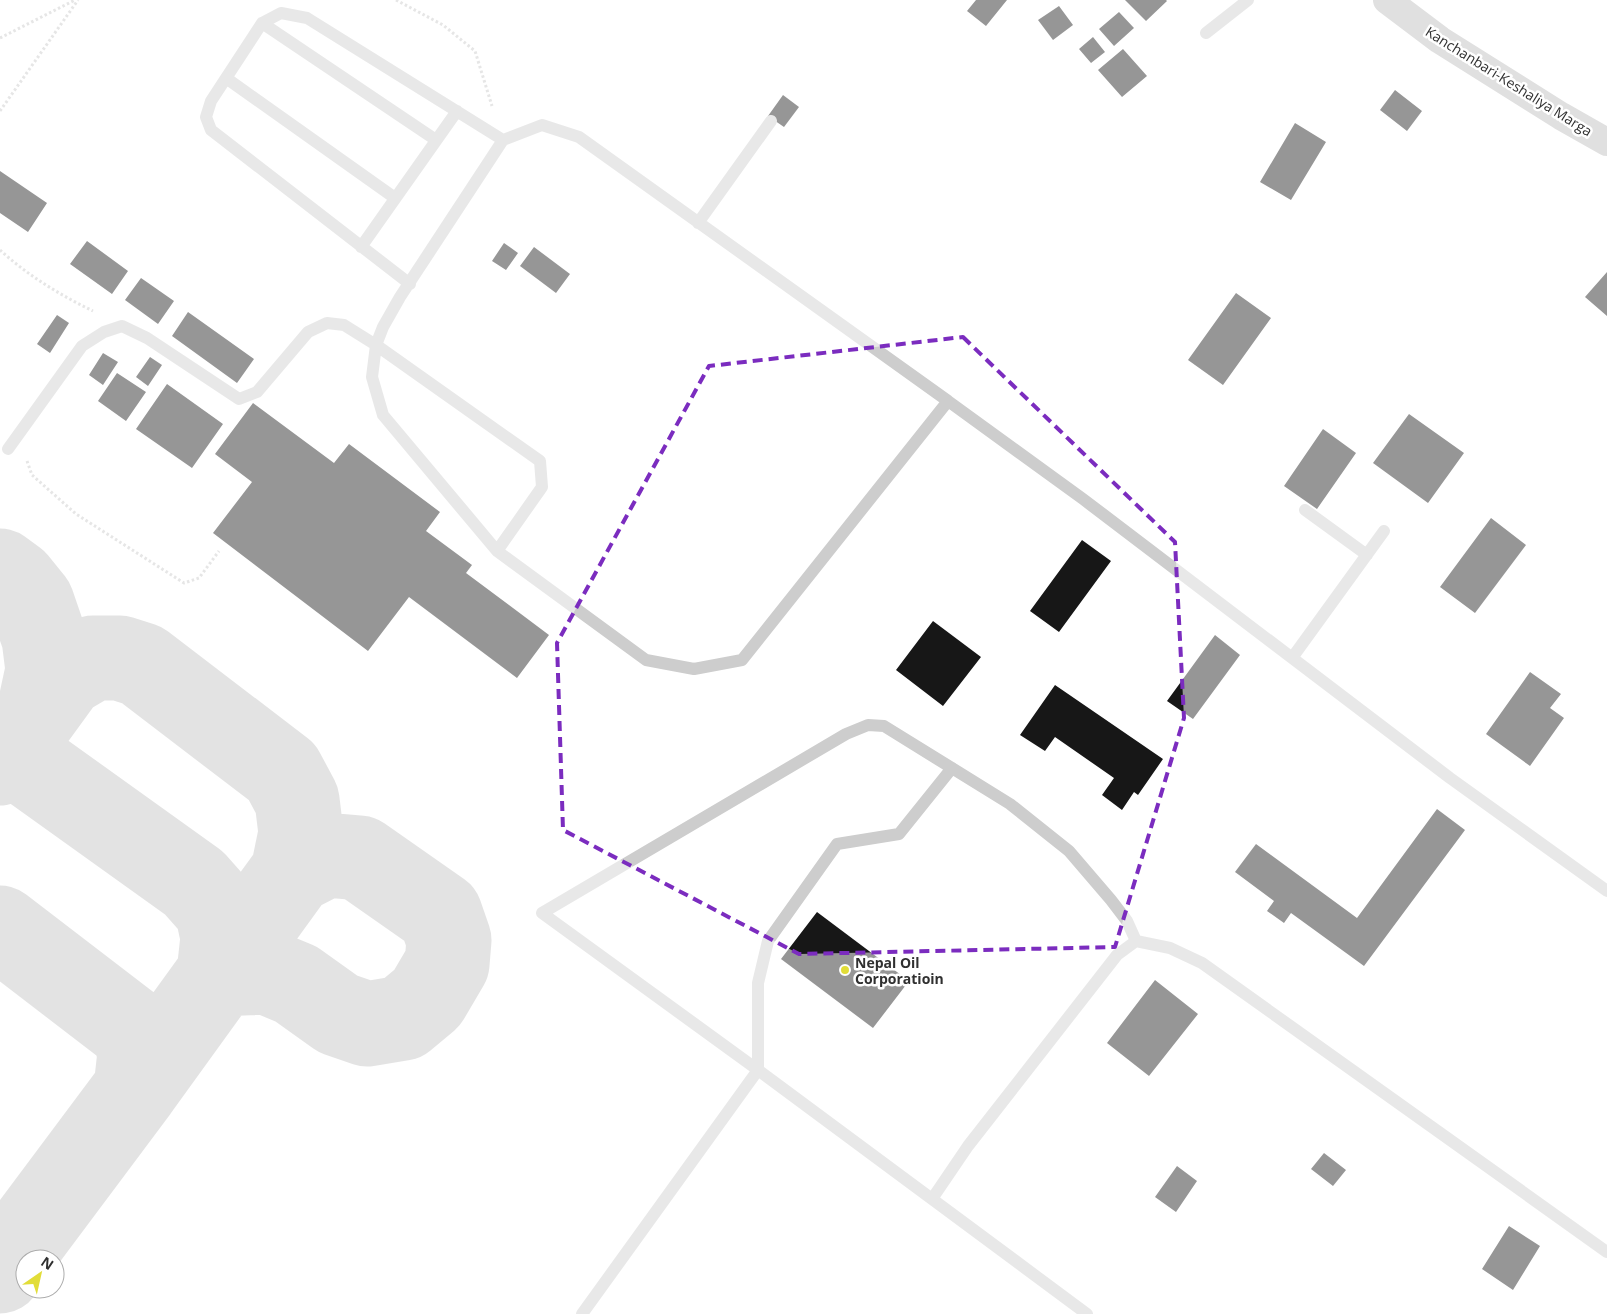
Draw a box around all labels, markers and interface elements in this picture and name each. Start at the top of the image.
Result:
street label: Kanchanbari-Keshaliya Marga [1422,22,1596,140]
place label: Nepal Oil Corporatioin [855,953,944,988]
marker: Nepal Oil Corporatioin [839,964,851,976]
north arrow [15,1249,65,1299]
text: N [38,1252,58,1274]

